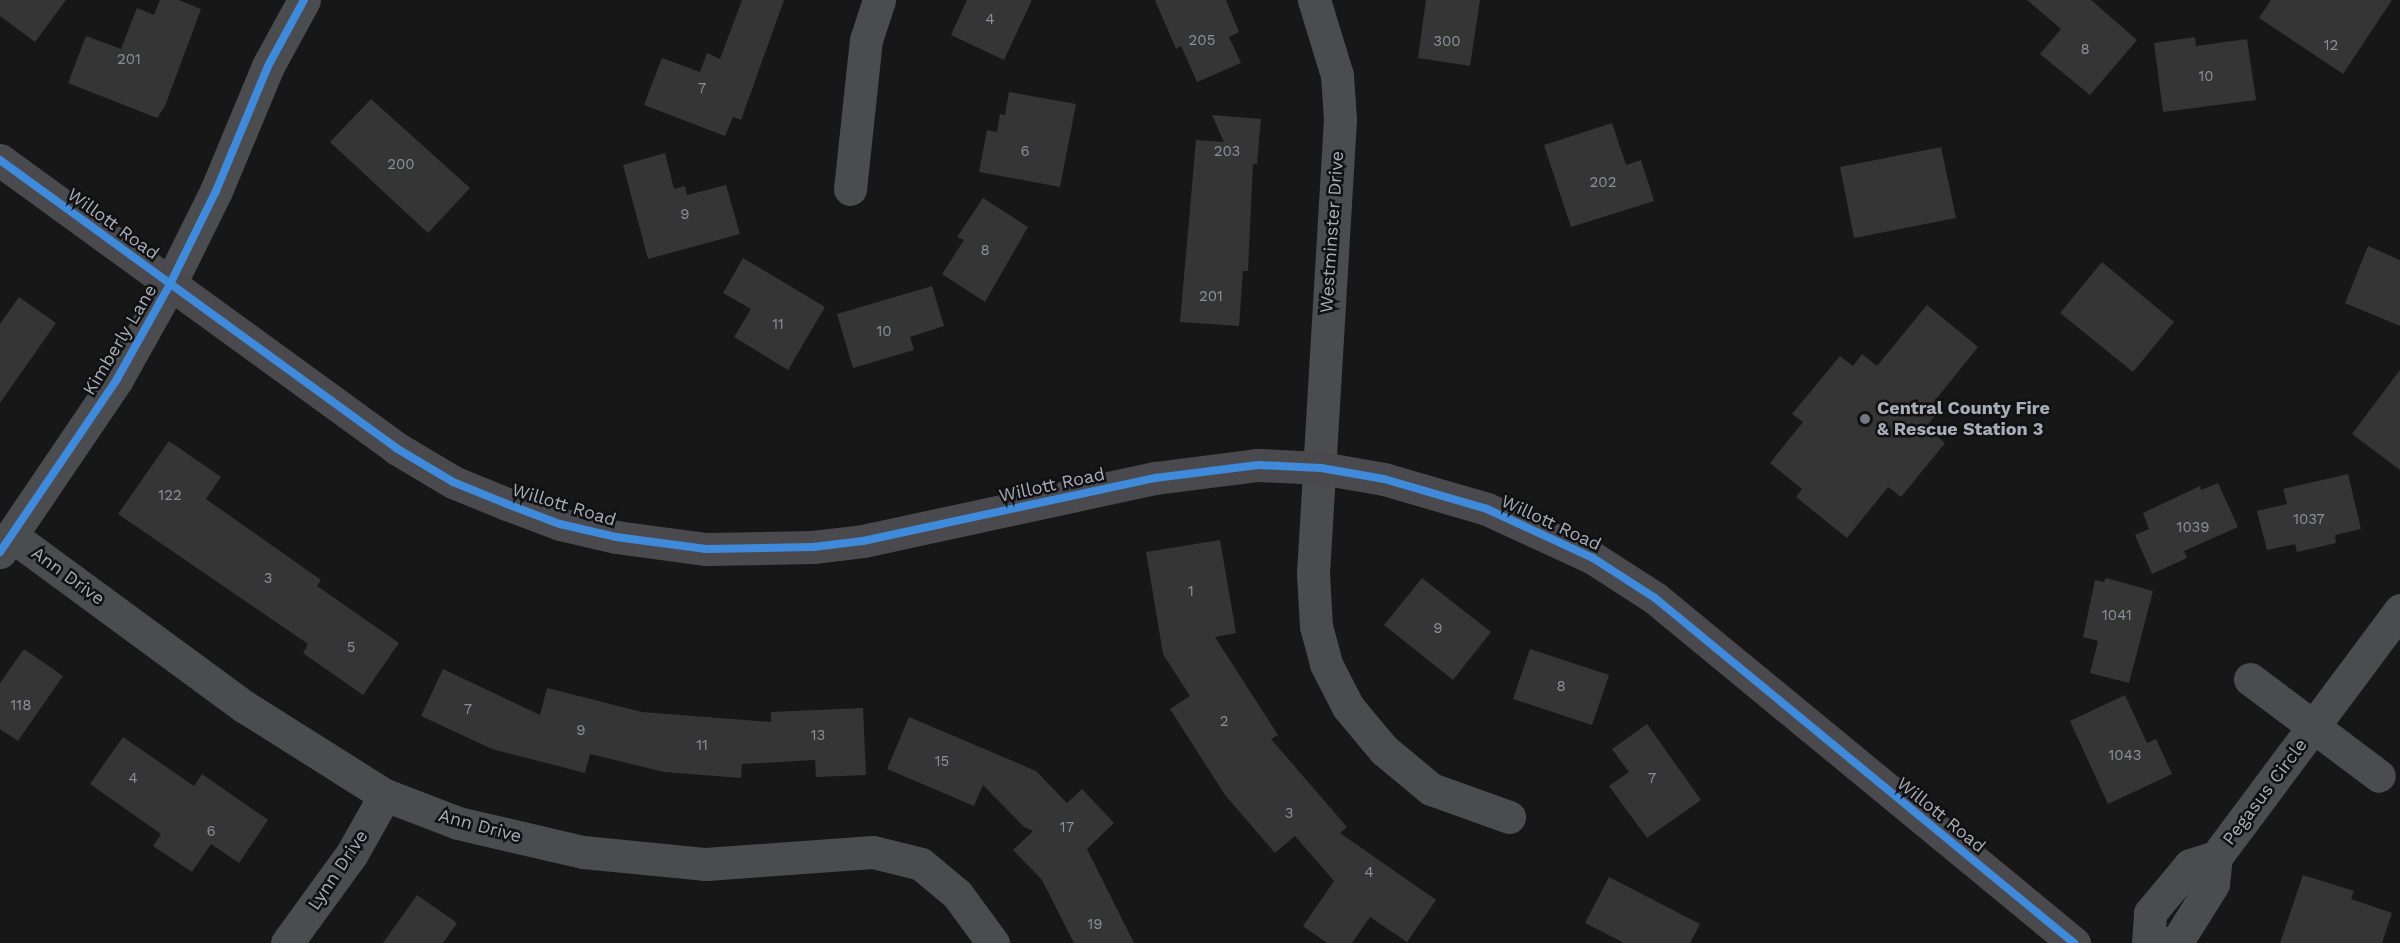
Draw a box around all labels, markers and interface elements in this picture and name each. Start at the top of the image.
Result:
house number: 4 [985,11,995,29]
house number: 205 [1189,32,1215,50]
house number: 300 [1433,33,1461,51]
house number: 12 [2324,37,2338,55]
house number: 8 [2080,41,2090,59]
house number: 201 [117,51,141,69]
house number: 10 [2198,68,2214,86]
house number: 7 [698,80,706,98]
house number: 6 [1020,143,1030,161]
house number: 203 [1214,143,1240,161]
street label: Westminster Drive [1316,150,1348,314]
house number: 200 [387,156,415,174]
house number: 202 [1590,174,1616,192]
street label: Willott Road [63,184,163,264]
house number: 9 [680,206,690,224]
house number: 8 [980,242,990,260]
street label: Kimberly Lane [78,281,162,399]
house number: 201 [1199,288,1223,306]
house number: 11 [772,316,784,334]
house number: 10 [876,323,892,341]
place label: Central County Fire & Rescue Station 3 [1877,398,2050,440]
marker: Central County Fire & Rescue Station 3 [1858,412,1872,426]
street label: Willott Road [997,463,1107,507]
street label: Willott Road [509,479,619,531]
house number: 122 [158,487,182,505]
street label: Willott Road [1498,490,1604,556]
house number: 1037 [2293,511,2325,529]
house number: 1039 [2177,519,2209,537]
street label: Ann Drive [27,542,109,610]
house number: 3 [264,570,272,588]
house number: 1 [1188,583,1194,601]
house number: 1041 [2102,607,2132,625]
house number: 9 [1433,620,1443,638]
house number: 5 [347,639,355,657]
house number: 8 [1556,678,1566,696]
house number: 118 [11,697,31,715]
house number: 7 [464,701,472,719]
house number: 2 [1220,713,1228,731]
house number: 9 [576,722,586,740]
house number: 13 [811,727,825,745]
street label: Pegasus Circle [2218,735,2312,849]
house number: 11 [696,737,708,755]
house number: 1043 [2108,747,2142,765]
house number: 15 [935,753,949,771]
house number: 4 [128,770,138,788]
house number: 7 [1648,770,1656,788]
street label: Willott Road [1892,773,1990,857]
street label: Ann Drive [436,805,524,847]
house number: 3 [1285,805,1293,823]
house number: 17 [1060,819,1074,837]
house number: 6 [206,823,216,841]
street label: Lynn Drive [303,826,373,914]
house number: 4 [1364,864,1374,882]
house number: 19 [1087,916,1103,934]

